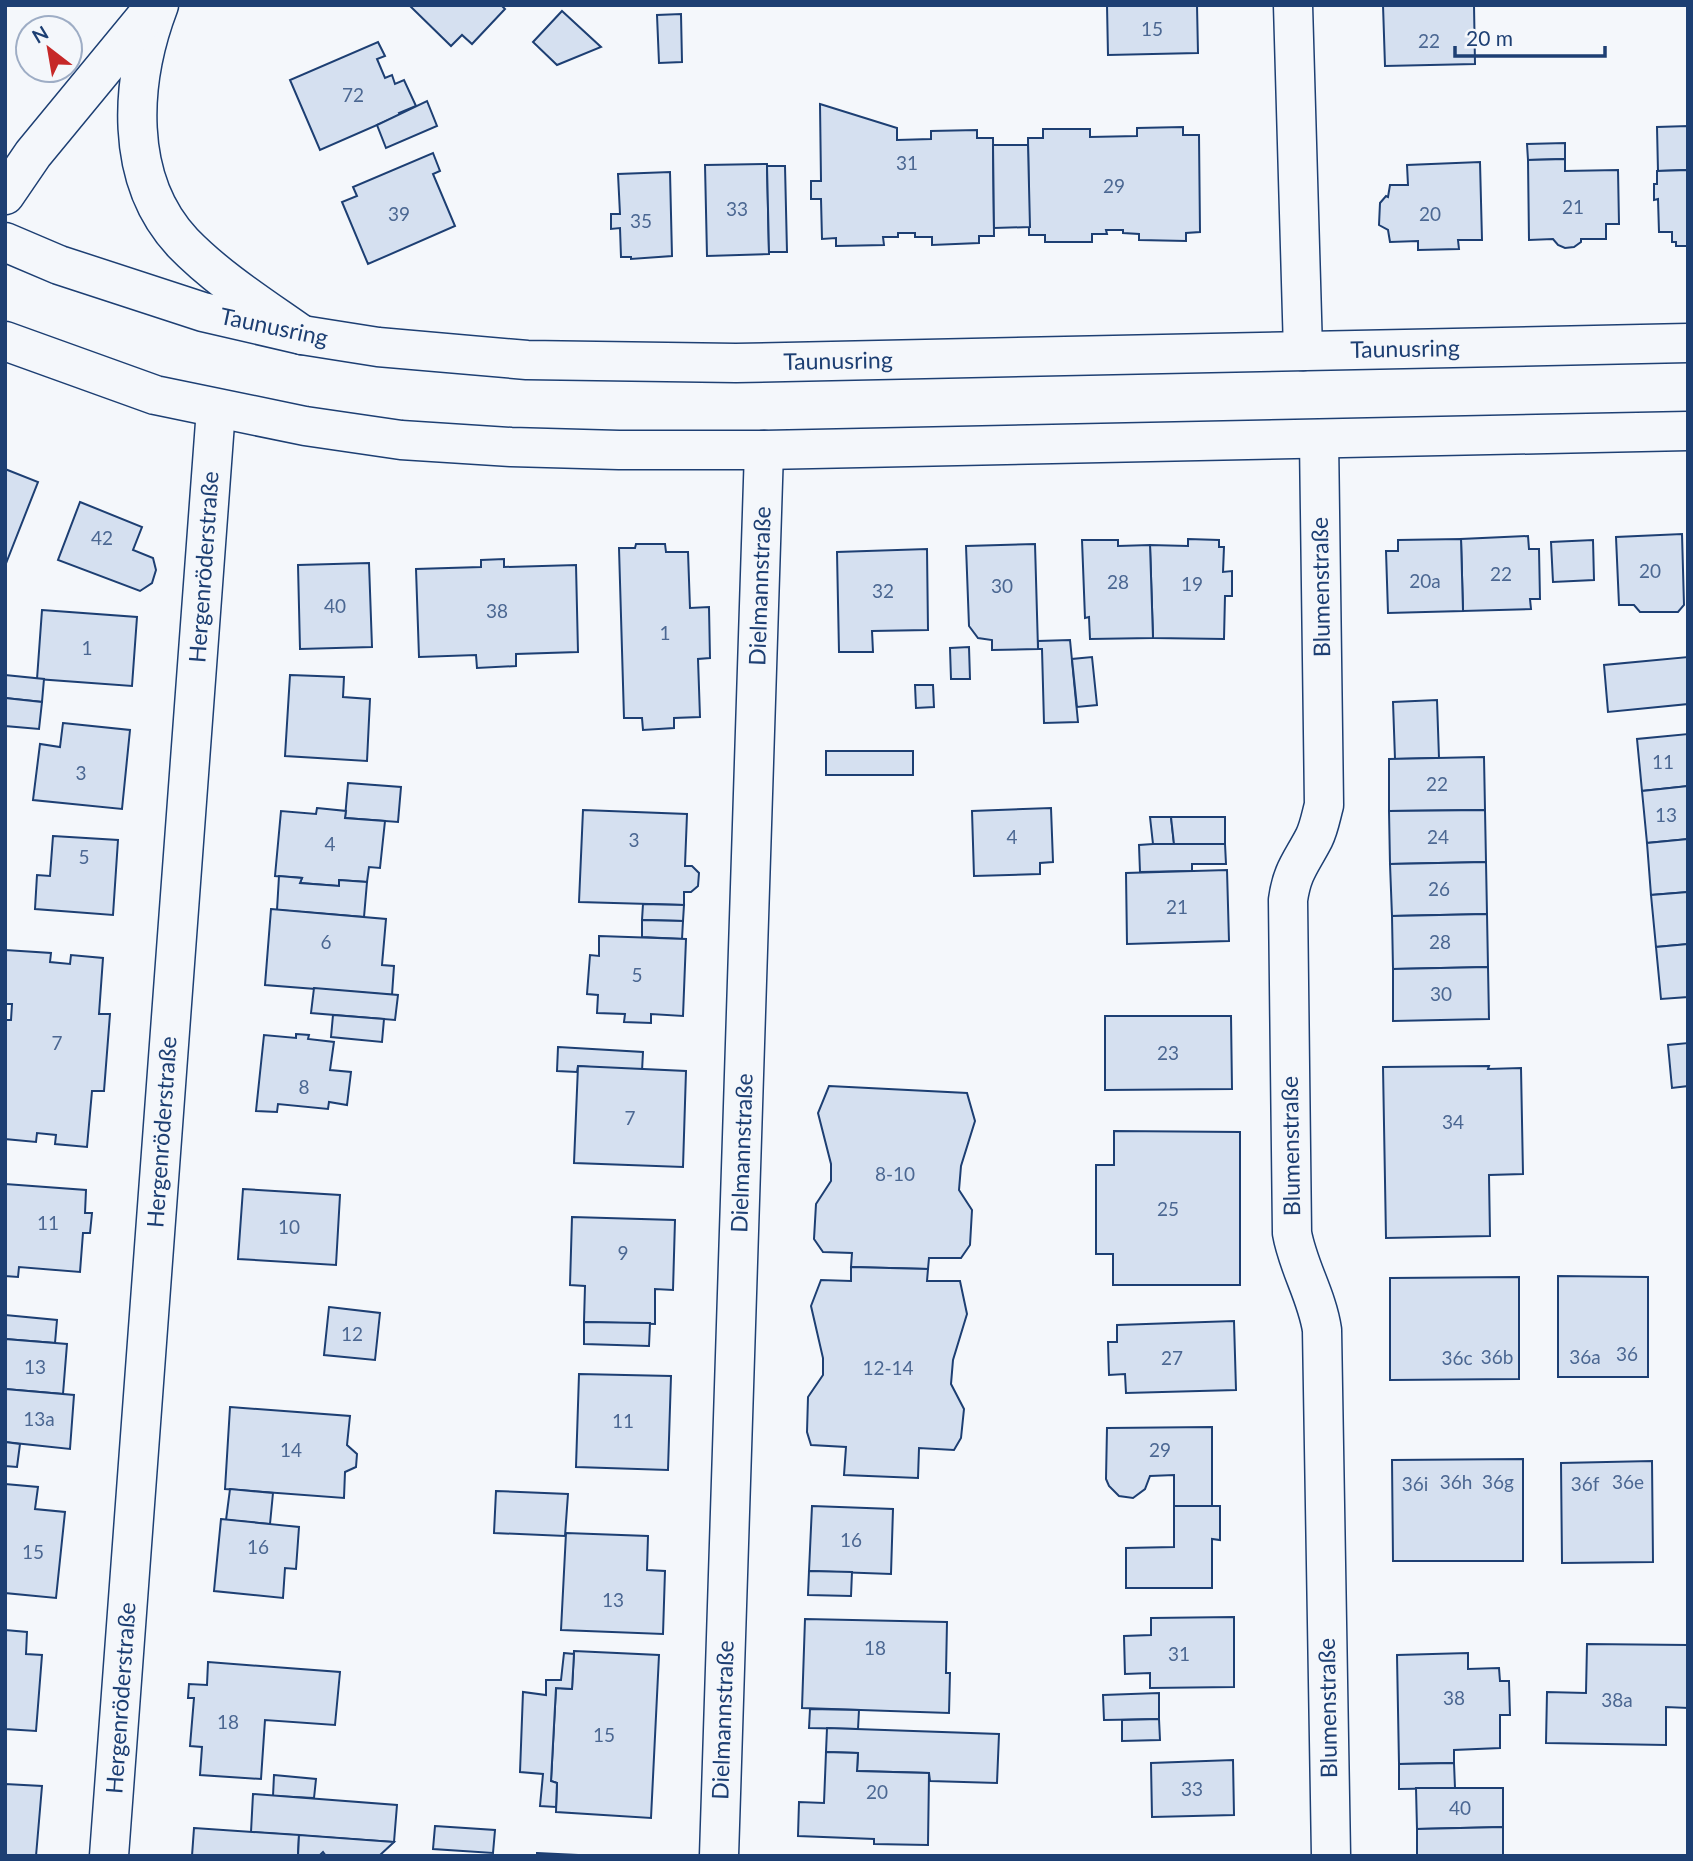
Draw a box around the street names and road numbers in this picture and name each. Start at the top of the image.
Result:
street label: Taunusring [218,301,331,351]
street label: Taunusring [1350,333,1460,363]
street label: Taunusring [783,345,893,375]
street label: Hergenröderstraße [182,470,224,664]
street label: Dielmannstraße [742,506,776,666]
street label: Blumenstraße [1305,517,1335,657]
street label: Hergenröderstraße [140,1035,182,1229]
street label: Dielmannstraße [724,1073,758,1233]
street label: Blumenstraße [1275,1076,1305,1216]
street label: Hergenröderstraße [99,1601,141,1795]
street label: Blumenstraße [1312,1638,1342,1778]
street label: Dielmannstraße [705,1640,739,1800]

